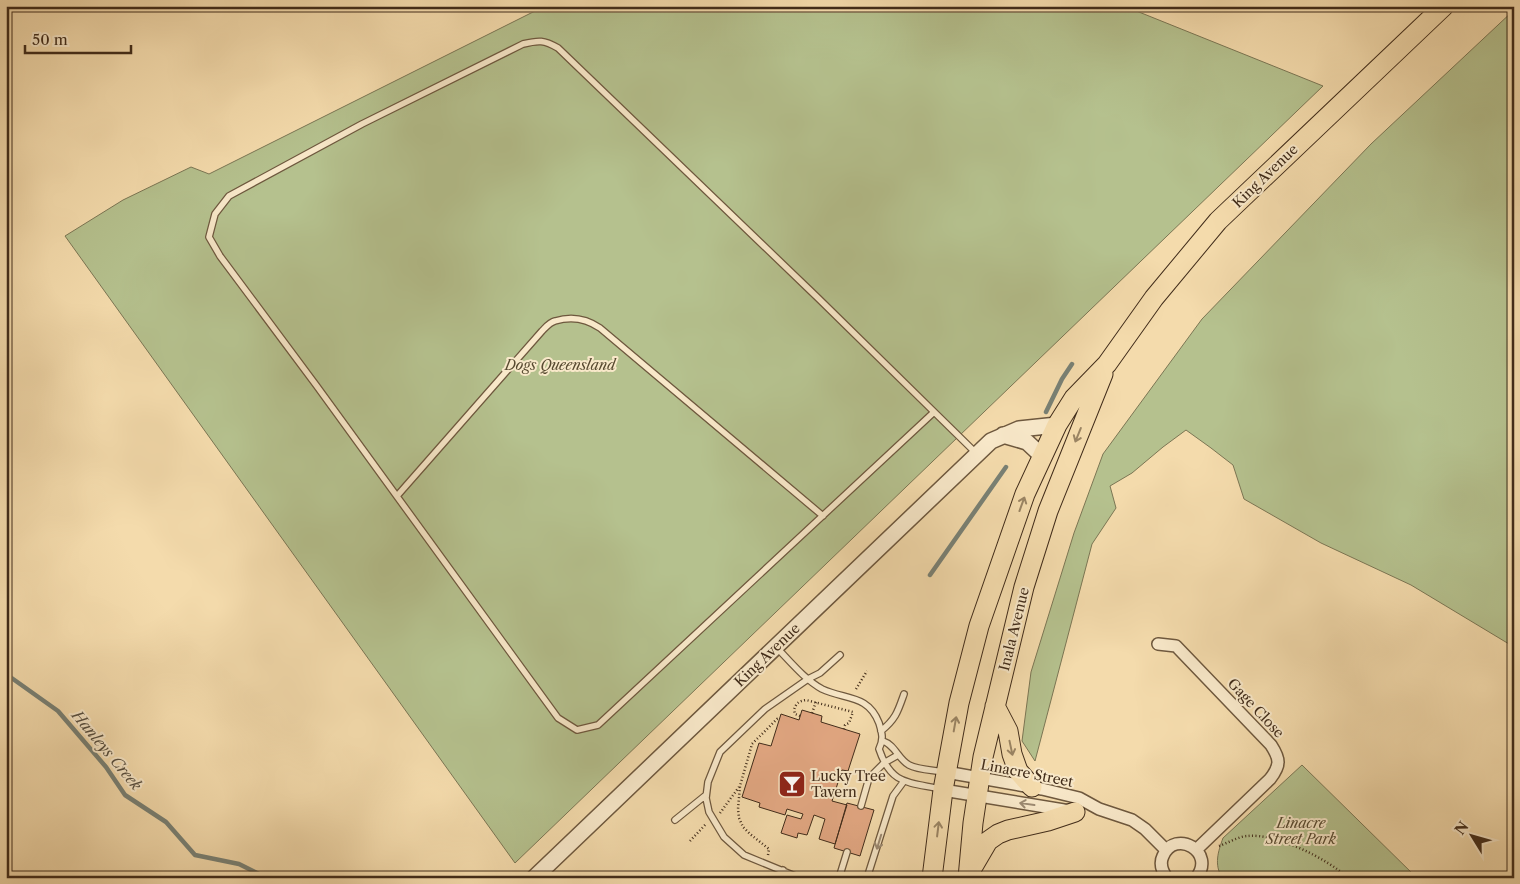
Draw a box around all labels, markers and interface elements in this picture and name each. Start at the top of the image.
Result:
scale bar [25,22,131,54]
text: 50 m [32,30,68,49]
street label: King Avenue [1228,140,1302,212]
park label: Dogs Queensland [504,356,617,374]
one-way arrow [1073,427,1082,442]
one-way arrow [1018,497,1027,513]
street label: Inala Avenue [995,585,1033,673]
street label: King Avenue [730,619,804,691]
street label: Gage Close [1224,674,1288,742]
water label: Hanleys Creek [67,705,146,794]
one-way arrow [950,717,960,733]
one-way arrow [1007,739,1016,755]
street label: Linacre Street [979,755,1075,791]
place label: Lucky Tree Tavern [811,767,886,801]
bar icon: Lucky Tree Tavern [777,769,807,799]
one-way arrow [1020,799,1036,809]
north arrow [1448,812,1498,862]
park label: Linacre Street Park [1265,814,1337,848]
text: N [1451,818,1472,838]
one-way arrow [933,822,943,838]
one-way arrow [874,833,884,849]

